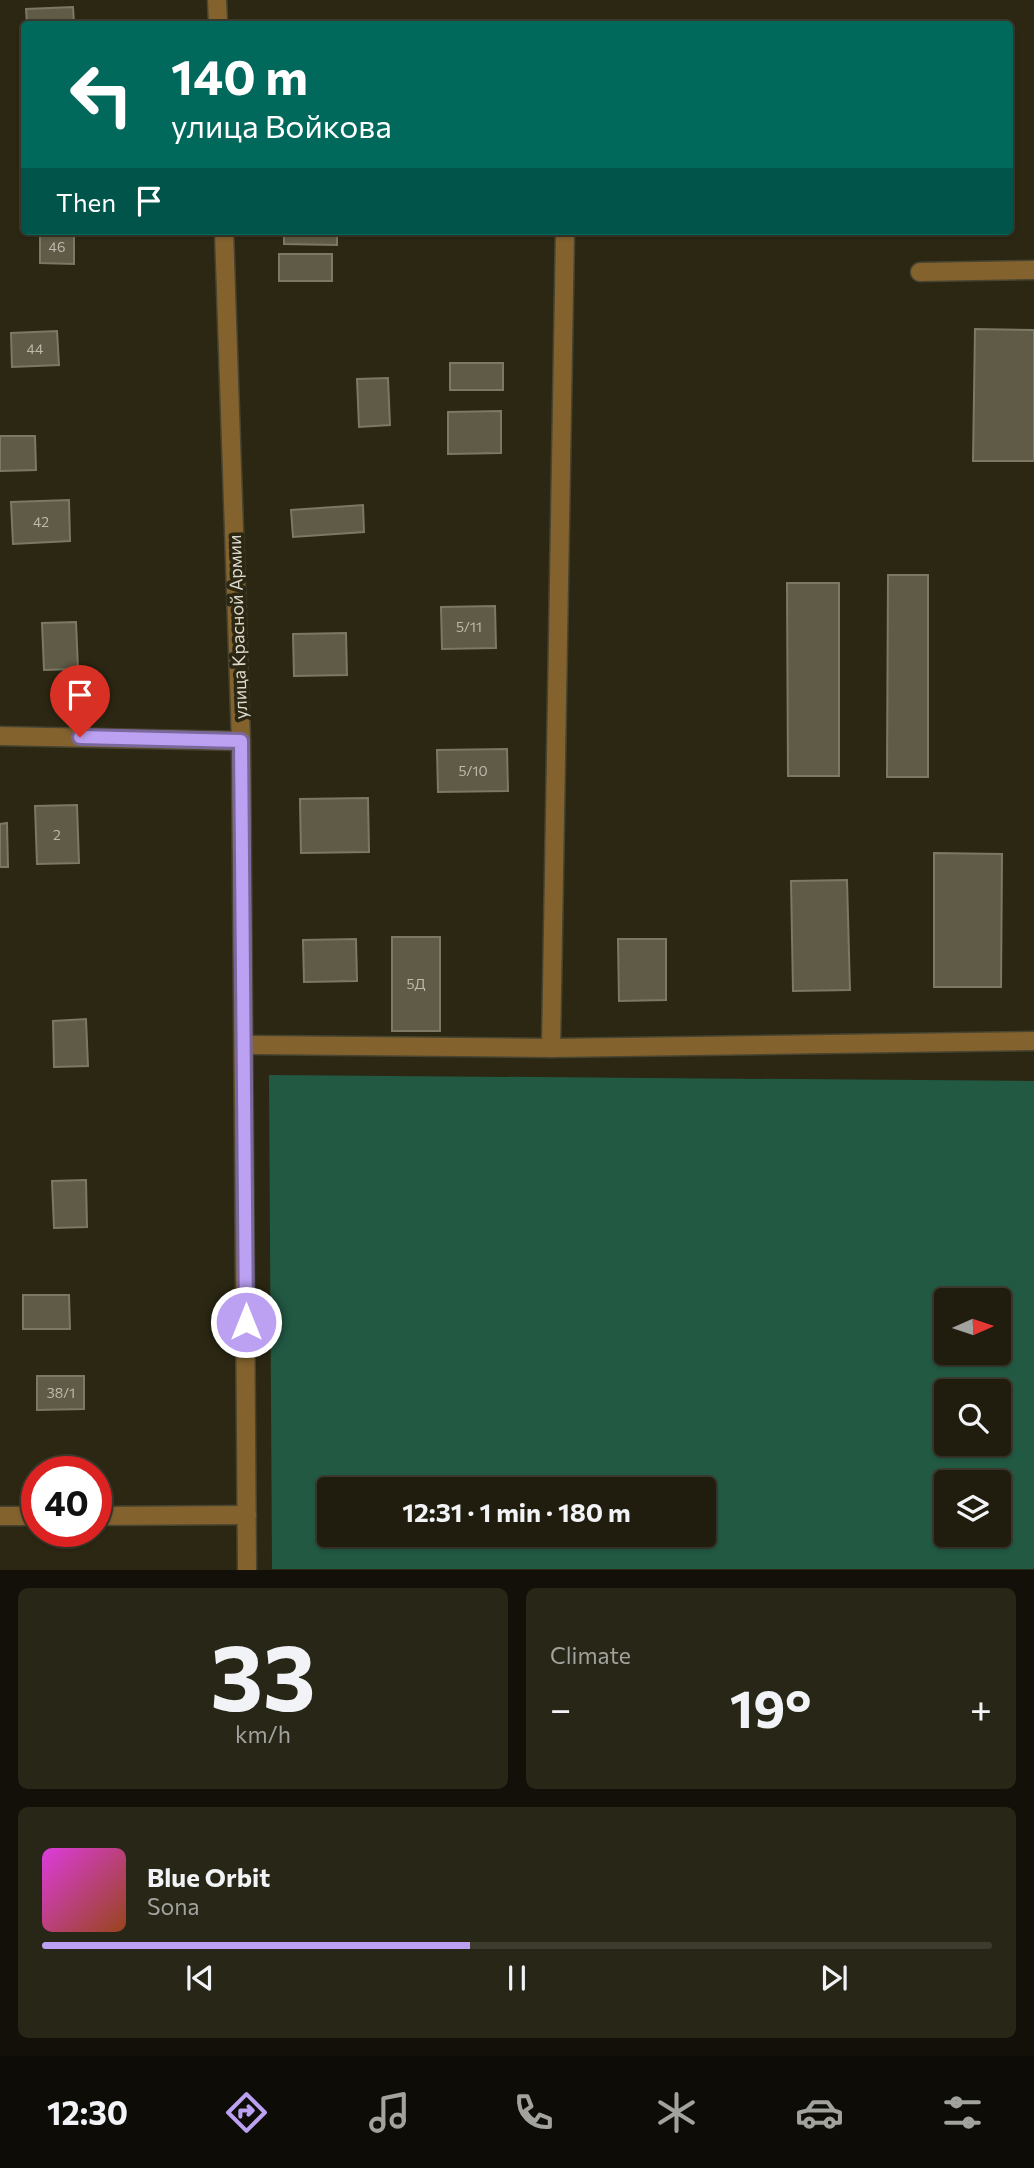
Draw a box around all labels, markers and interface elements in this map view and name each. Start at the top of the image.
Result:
text: 140 m [171,45,308,105]
icon: left [56,49,147,140]
text: улица Войкова [171,105,392,145]
icon: arrive [130,182,168,220]
text: Then [56,186,116,217]
house number: 46 [49,238,65,255]
house number: 44 [27,340,44,357]
house number: 42 [33,513,49,530]
street label: улица Красной Армии [223,534,251,720]
house number: 5/11 [456,618,482,635]
pin [50,665,110,737]
icon: arrive [61,676,99,714]
house number: 5/10 [458,762,488,779]
house number: 2 [53,826,61,843]
house number: 5Д [406,975,426,992]
position arrow [209,1285,283,1359]
north arrow [934,1288,1012,1365]
map controls [934,1288,1011,1547]
button: search [934,1379,1011,1456]
house number: 38/1 [47,1384,75,1401]
speed limit sign: 40 [21,1456,112,1547]
button: layers [934,1470,1011,1547]
text: 12:31 · 1 min · 180 m [402,1496,631,1527]
text: 33 [210,1618,316,1730]
text: Climate [550,1641,631,1669]
text: 19° [730,1675,811,1739]
text: − [550,1684,572,1731]
text: + [970,1684,992,1731]
text: km/h [235,1720,291,1748]
text: Blue Orbit [147,1861,270,1892]
text: Sona [147,1892,199,1920]
icon: previous [181,1959,219,1997]
icon: pause [498,1959,536,1997]
icon: next [815,1959,853,1997]
icon: directions [222,2088,271,2137]
icon: music [365,2088,414,2137]
icon: phone [509,2088,558,2137]
icon: climate [652,2088,701,2137]
icon: car [795,2088,844,2137]
icon: filters [938,2088,987,2137]
text: 12:30 [47,2092,128,2132]

